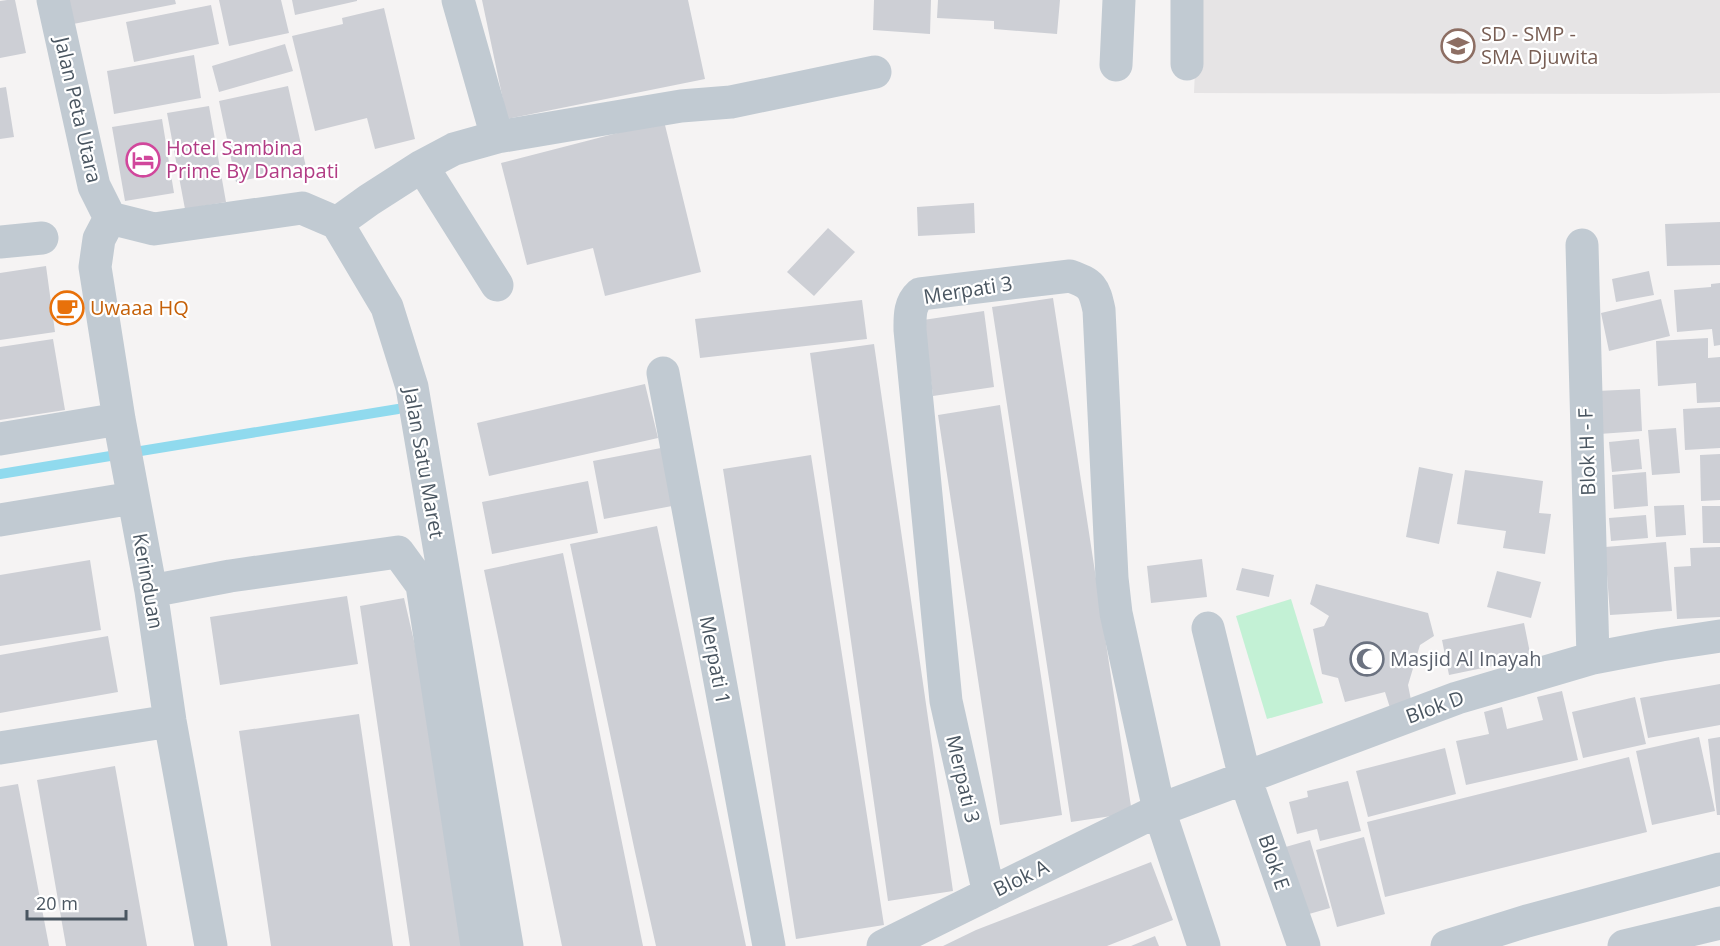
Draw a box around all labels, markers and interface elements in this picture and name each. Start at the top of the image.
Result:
place label: SD - SMP - SMA Djuwita [1481,20,1598,70]
school or university icon: SD - SMP - SMA Djuwita [1440,28,1476,64]
street label: Jalan Peta Utara [48,32,108,185]
place label: Hotel Sambina Prime By Danapati [166,134,339,184]
hotel icon: Hotel Sambina Prime By Danapati [125,142,161,178]
street label: Merpati 3 [922,269,1014,310]
cafe icon: Uwaaa HQ [49,290,85,326]
place label: Uwaaa HQ [90,294,189,321]
street label: Jalan Satu Maret [398,384,451,540]
street label: Blok H - F [1571,408,1602,496]
street label: Kerinduan [127,531,170,631]
street label: Merpati 1 [694,613,737,706]
mosque icon: Masjid Al Inayah [1349,641,1385,677]
place label: Masjid Al Inayah [1390,645,1541,672]
street label: Blok D [1402,684,1468,730]
street label: Merpati 3 [940,732,987,826]
street label: Blok E [1252,831,1296,893]
street label: Blok A [989,852,1053,902]
scale bar [27,883,126,921]
text: 20 m [36,891,78,915]

